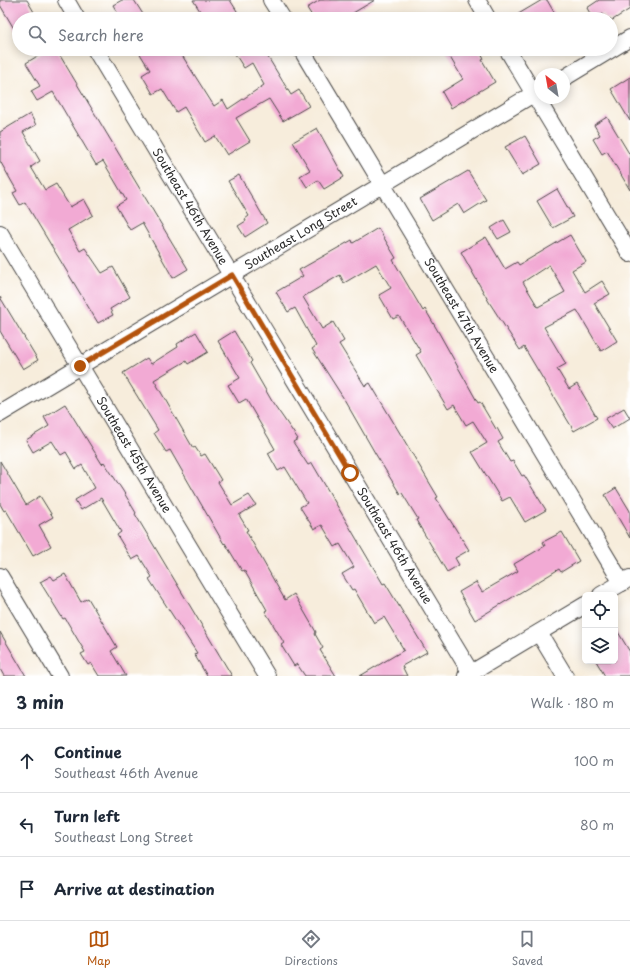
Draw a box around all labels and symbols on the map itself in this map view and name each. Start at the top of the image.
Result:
north arrow [534,68,570,104]
street label: Southeast 46th Avenue [149,144,233,268]
street label: Southeast Long Street [241,192,360,273]
street label: Southeast 47th Avenue [420,254,504,377]
route end [71,357,89,375]
street label: Southeast 45th Avenue [93,393,177,516]
route start [341,464,359,482]
street label: Southeast 46th Avenue [353,483,438,607]

